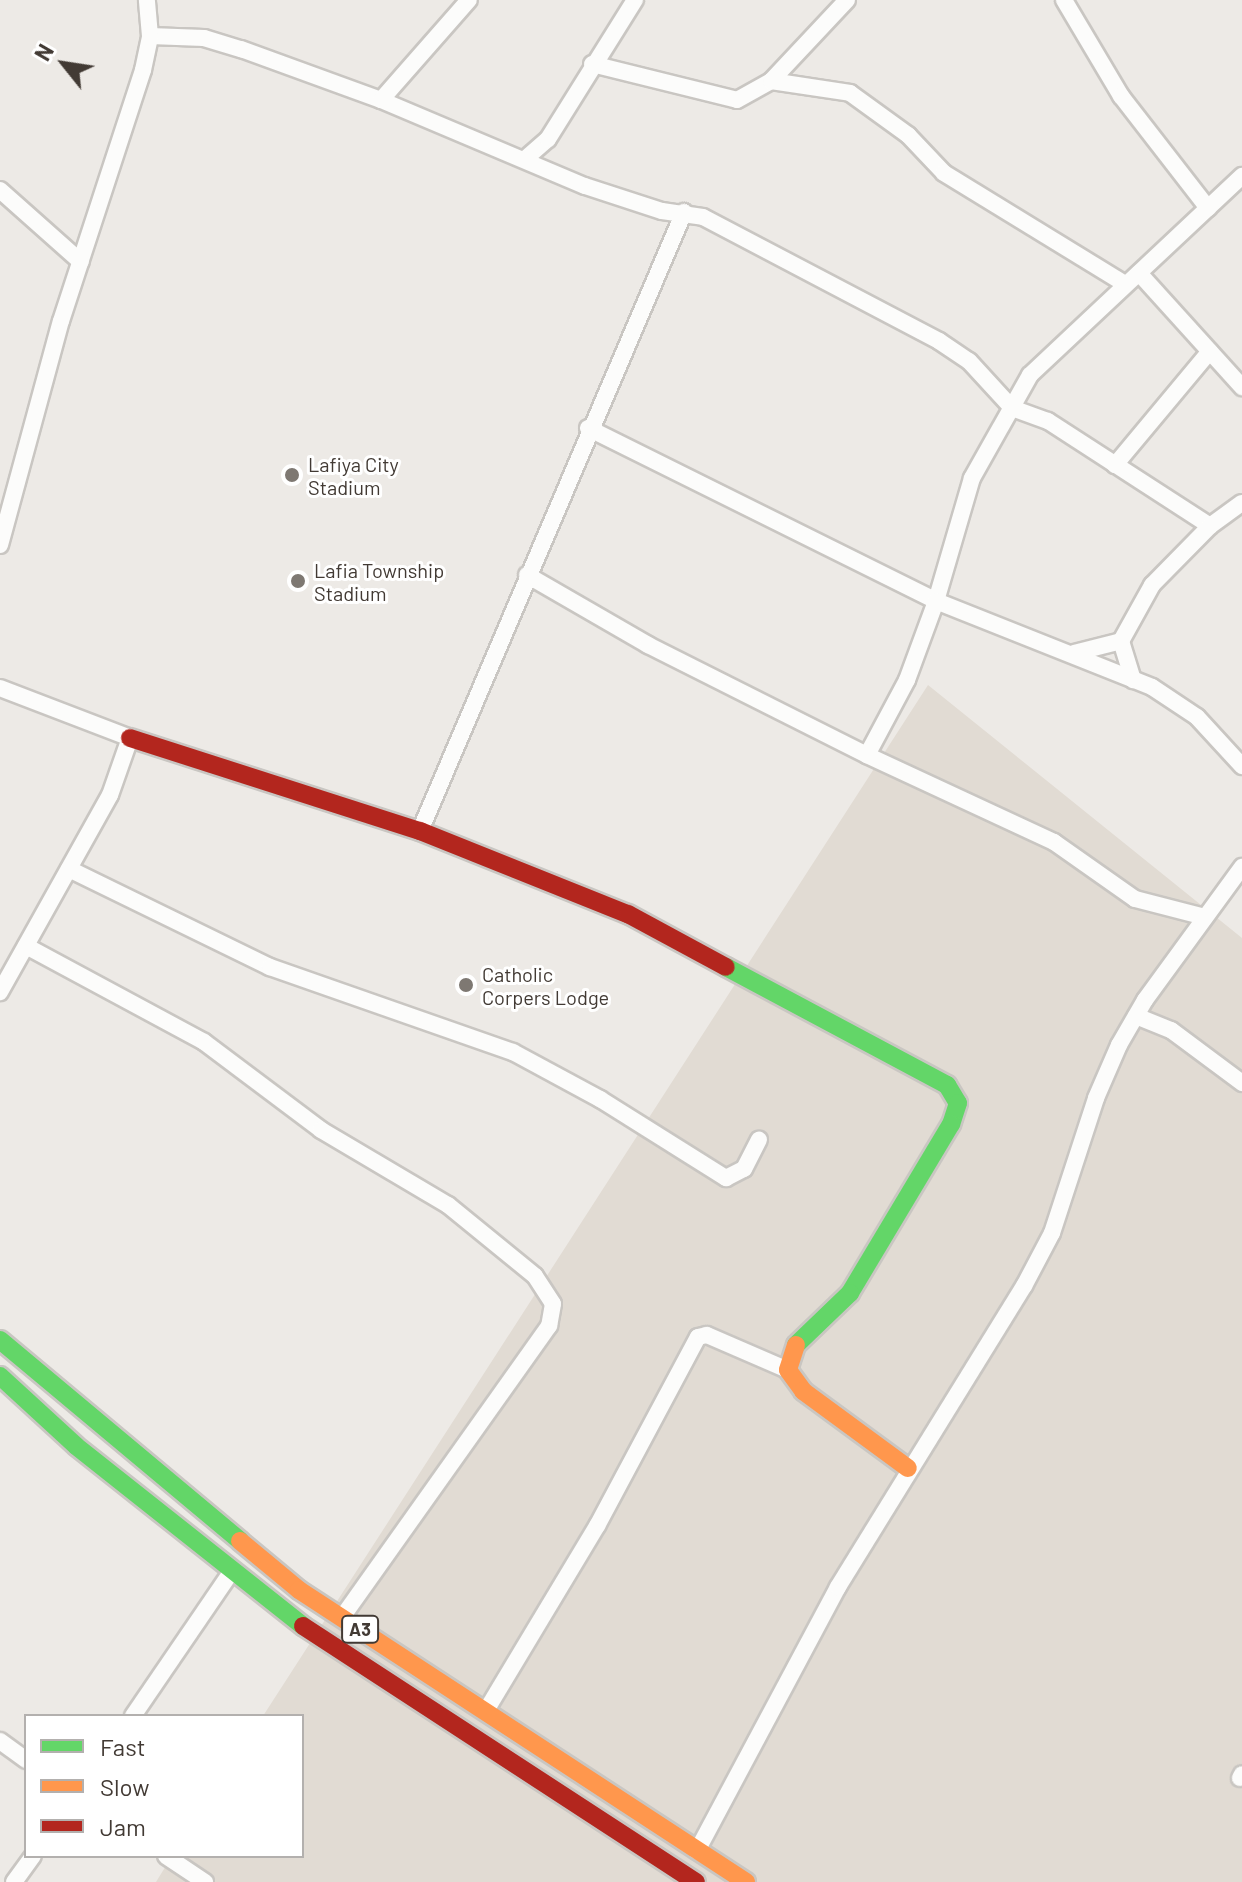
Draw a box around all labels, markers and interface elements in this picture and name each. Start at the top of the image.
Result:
north arrow [24,24,104,104]
text: N [28,39,58,65]
place label: Lafiya City Stadium [308,452,399,499]
marker: Lafiya City Stadium [283,466,301,484]
place label: Lafia Township Stadium [314,558,444,605]
marker: Lafia Township Stadium [289,572,307,590]
place label: Catholic Corpers Lodge [482,962,609,1009]
marker: Catholic Corpers Lodge [457,976,475,994]
road number: A3 [340,1615,380,1643]
legend [24,1714,304,1858]
text: Fast [100,1732,145,1761]
text: Slow [100,1772,149,1801]
text: Jam [100,1812,146,1841]

